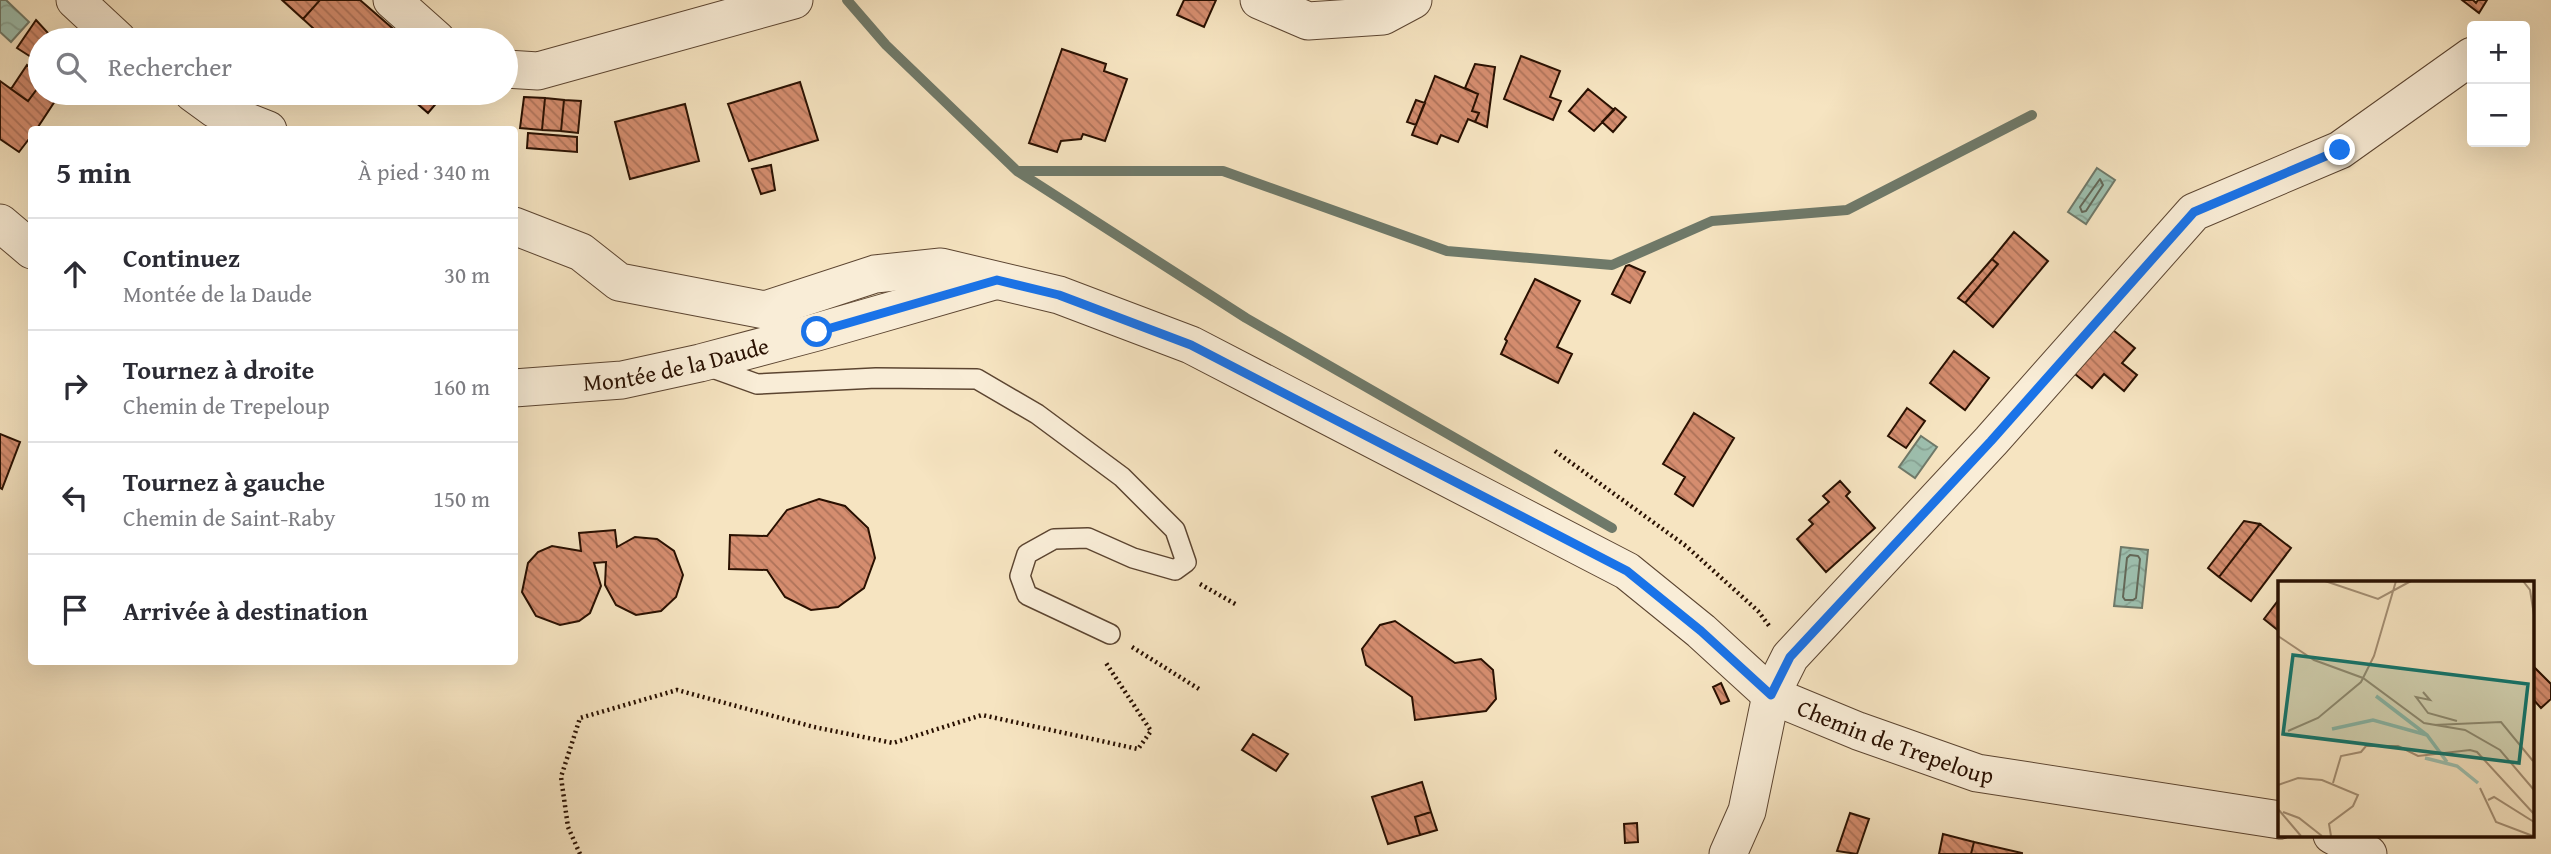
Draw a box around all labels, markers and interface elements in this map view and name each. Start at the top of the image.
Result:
map controls [2467,21,2530,147]
button: + [2467,21,2530,84]
search box [28,28,518,105]
text: Rechercher [108,47,232,86]
icon: search [52,48,90,86]
button: − [2467,84,2530,147]
route end [2324,134,2355,165]
text: 5 min [56,150,131,194]
text: À pied · 340 m [358,155,490,188]
text: Continuez [123,238,240,277]
icon: ahead [56,255,94,293]
text: 30 m [444,258,490,291]
text: Montée de la Daude [123,277,312,310]
route start [801,316,832,347]
street label: Montée de la Daude [582,329,772,399]
text: Tournez à droite [123,350,314,389]
icon: right [56,367,94,405]
text: 160 m [433,370,490,403]
text: Chemin de Trepeloup [123,389,330,422]
text: Tournez à gauche [123,462,325,501]
icon: left [56,479,94,517]
text: 150 m [433,482,490,515]
text: Chemin de Saint-Raby [123,501,336,534]
inset map [2278,581,2534,836]
icon: arrive [56,591,94,629]
text: Arrivée à destination [123,591,368,630]
street label: Chemin de Trepeloup [1793,691,1996,791]

